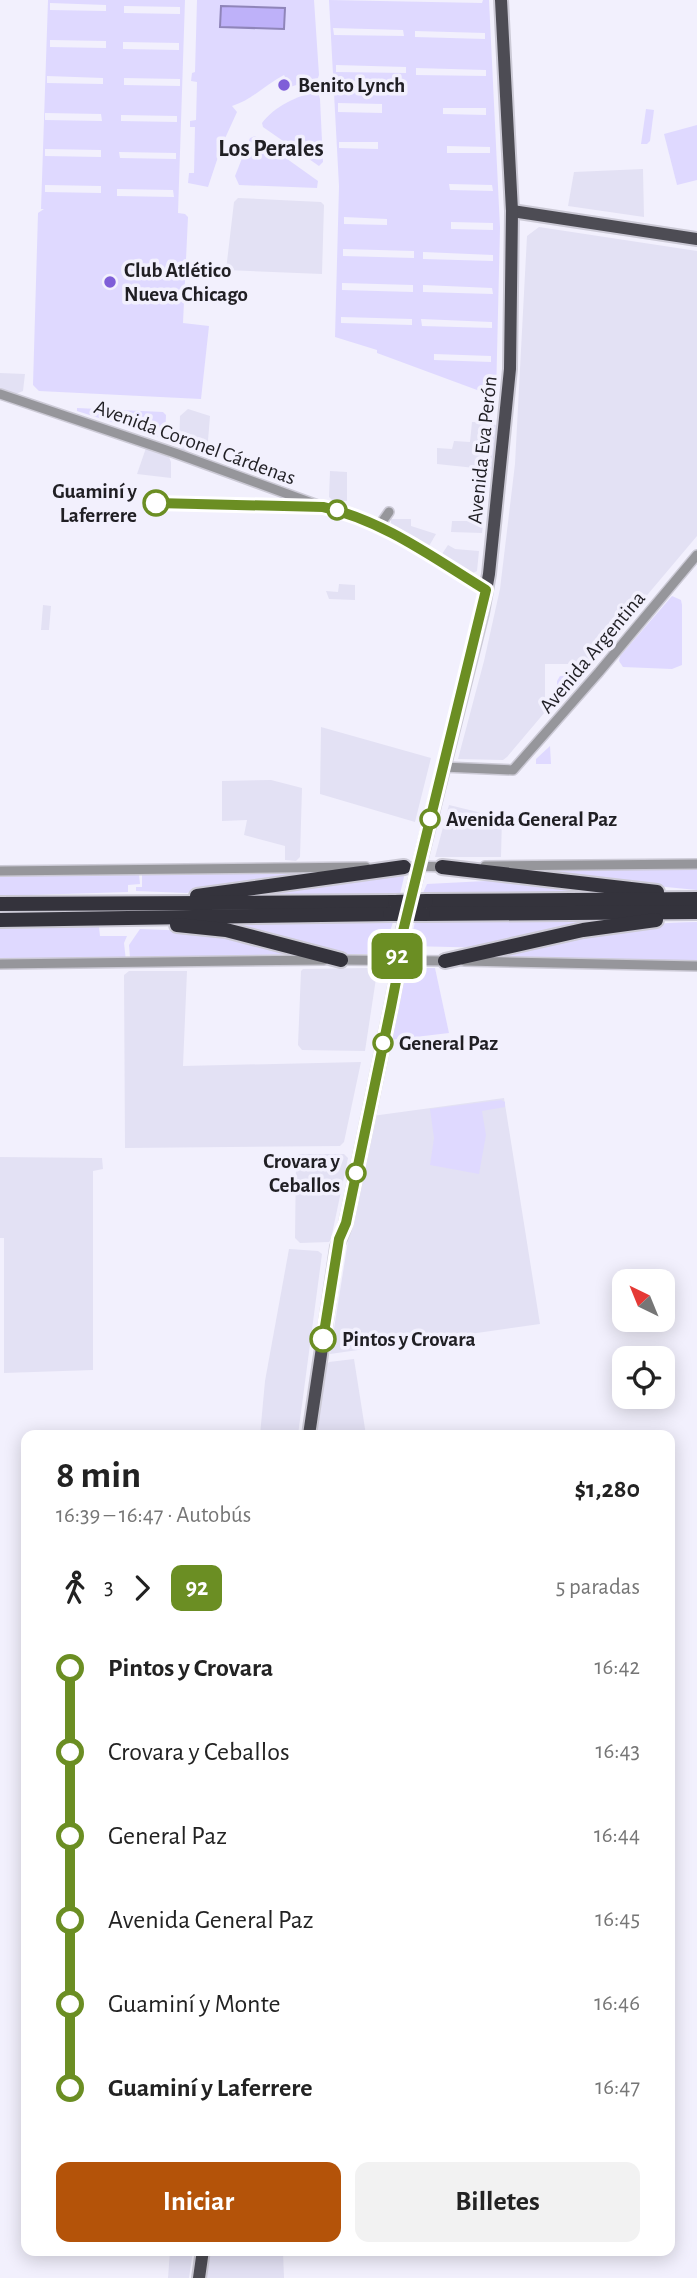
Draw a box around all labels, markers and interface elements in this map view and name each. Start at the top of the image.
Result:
place label: Benito Lynch [298,75,405,96]
marker: Benito Lynch [276,77,292,93]
district label: Los Perales [218,137,324,161]
place label: Club Atlético Nueva Chicago [124,260,248,305]
marker: Club Atlético Nueva Chicago [102,274,118,290]
street label: Avenida Eva Perón [464,375,501,525]
street label: Avenida Coronel Cárdenas [91,396,298,489]
place label: Guaminí y Laferrere [52,481,138,526]
marker: Guaminí y Laferrere [143,490,169,516]
unlabelled marker [327,500,347,520]
street label: Avenida Argentina [536,587,649,717]
marker: Avenida General Paz [420,809,440,829]
place label: Avenida General Paz [446,809,617,830]
line badge: 92 [366,933,428,979]
text: 92 [386,944,408,968]
marker: General Paz [373,1033,393,1053]
place label: General Paz [399,1033,498,1054]
place label: Crovara y Ceballos [263,1151,341,1196]
marker: Crovara y Ceballos [346,1163,366,1183]
north arrow [612,1269,676,1332]
map controls [612,1269,675,1409]
marker: Pintos y Crovara [310,1326,336,1352]
place label: Pintos y Crovara [342,1329,476,1350]
button: locate [612,1346,675,1409]
text: 8 min [56,1457,141,1495]
text: $1,280 [574,1476,640,1502]
text: 16:39 – 16:47 · Autobús [56,1504,251,1527]
icon: walk [56,1569,94,1607]
icon: forward [123,1569,161,1607]
text: 3 [104,1576,113,1599]
text: 92 [185,1576,208,1600]
text: 5 paradas [556,1576,640,1599]
text: Pintos y Crovara [108,1655,273,1681]
text: 16:42 [594,1656,640,1679]
text: Crovara y Ceballos [108,1739,290,1765]
text: 16:43 [595,1740,640,1763]
text: General Paz [108,1823,227,1849]
text: 16:44 [594,1824,640,1847]
text: Avenida General Paz [108,1907,314,1933]
text: 16:45 [595,1908,640,1931]
text: Guaminí y Monte [108,1991,280,2017]
text: 16:46 [594,1992,640,2015]
text: Guaminí y Laferrere [108,2075,313,2101]
text: 16:47 [595,2076,640,2099]
button: Iniciar [56,2162,341,2242]
button: Billetes [355,2162,640,2242]

